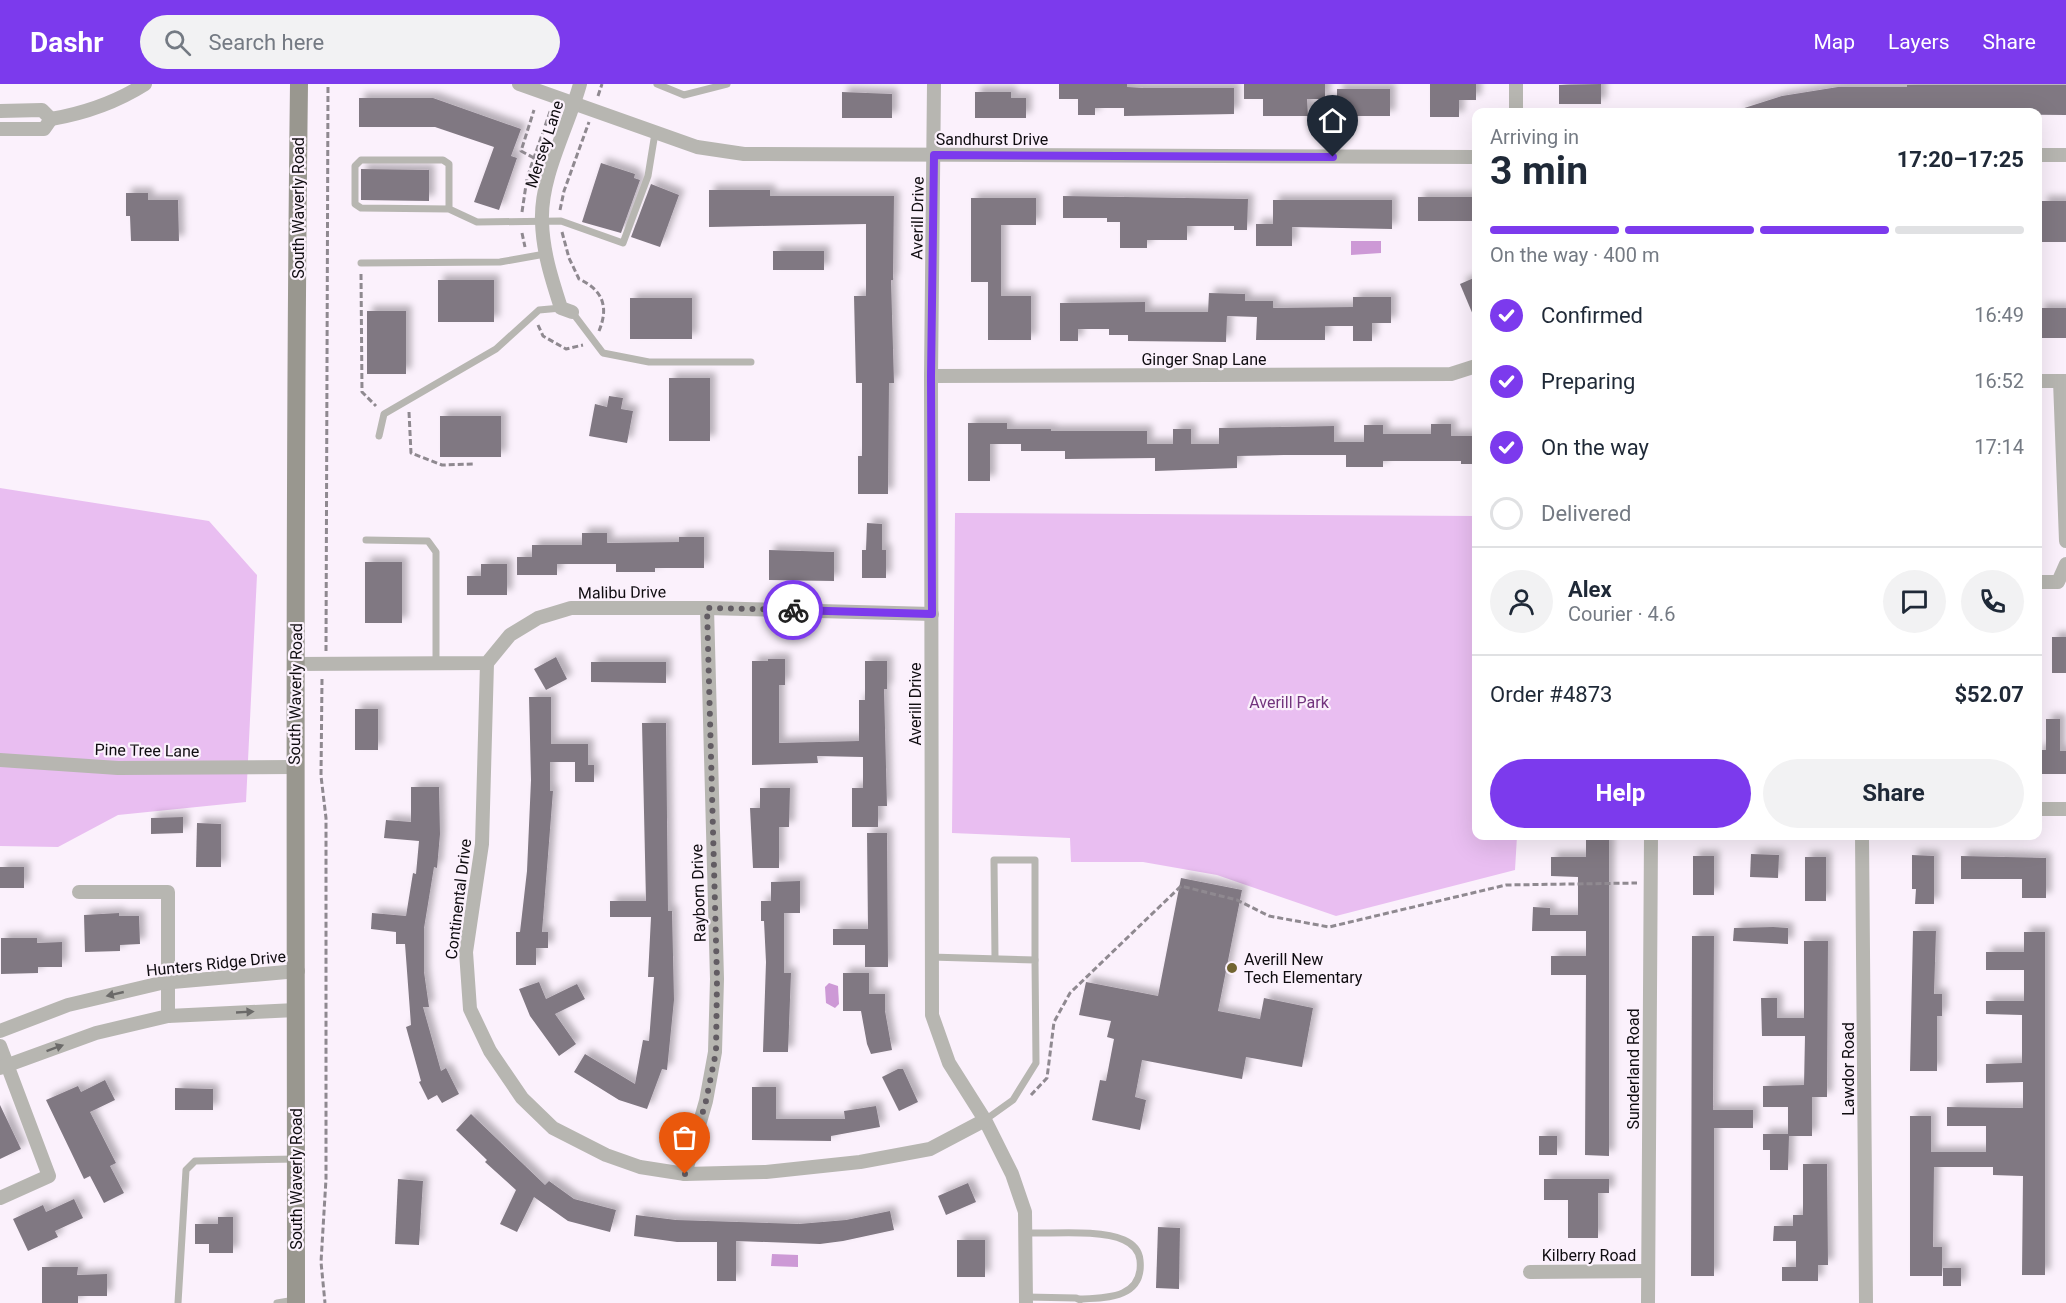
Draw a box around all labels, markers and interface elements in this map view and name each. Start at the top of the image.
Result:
search box [140,15,560,69]
text: Dashr [30,26,104,59]
icon: search [161,26,194,59]
text: Search here [209,30,324,55]
text: Map [1813,30,1855,54]
text: Layers [1888,30,1949,54]
text: Share [1982,30,2036,54]
pin [1307,95,1358,157]
street label: Mersey Lane [521,98,568,190]
icon: home [1316,104,1349,137]
text: Arriving in [1490,125,1579,149]
street label: Sandhurst Drive [936,130,1048,149]
street label: South Waverly Road [289,137,308,279]
text: 17:20–17:25 [1897,147,2024,172]
text: 3 min [1490,148,1588,194]
street label: Averill Drive [907,176,928,260]
text: On the way · 400 m [1490,243,1659,267]
icon: check [1490,299,1523,332]
text: Confirmed [1541,303,1643,328]
text: 16:49 [1974,303,2024,327]
street label: Ginger Snap Lane [1141,350,1267,369]
icon: check [1490,365,1523,398]
text: Preparing [1541,369,1635,394]
text: 16:52 [1974,369,2024,393]
icon: check [1490,431,1523,464]
text: On the way [1541,435,1649,460]
text: 17:14 [1974,435,2024,459]
text: Delivered [1541,501,1631,526]
button: person [1490,570,1553,633]
button: chat [1883,570,1946,633]
button: phone [1961,570,2024,633]
text: Alex [1568,577,1612,602]
courier [763,580,823,640]
street label: Malibu Drive [578,582,666,603]
icon: bike [777,594,810,627]
text: Courier · 4.6 [1568,602,1675,626]
street label: South Waverly Road [285,623,306,765]
street label: Averill Drive [906,662,925,746]
text: Order #4873 [1490,682,1612,707]
text: $52.07 [1955,682,2024,707]
park label: Averill Park [1249,693,1330,712]
street label: Pine Tree Lane [94,740,200,761]
button: Help [1490,759,1751,828]
button: Share [1763,759,2024,828]
street label: Continental Drive [442,838,475,960]
street label: Rayborn Drive [687,844,710,942]
street label: Hunters Ridge Drive [145,947,287,980]
place label: Averill New Tech Elementary [1244,950,1363,987]
marker: Averill New Tech Elementary [1225,961,1239,975]
one-way arrow [106,990,124,1000]
one-way arrow [235,1008,254,1017]
street label: Sunderland Road [1624,1008,1643,1130]
street label: Lawdor Road [1839,1022,1858,1116]
one-way arrow [46,1042,64,1052]
street label: South Waverly Road [287,1108,306,1250]
pin [659,1112,710,1174]
icon: bag [668,1121,701,1154]
street label: Kilberry Road [1542,1246,1636,1265]

